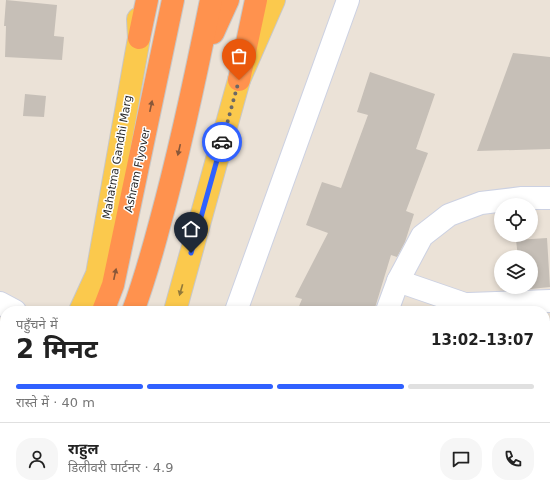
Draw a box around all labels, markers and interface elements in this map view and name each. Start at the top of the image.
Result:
pin [222,39,256,80]
icon: bag [228,45,250,67]
street label: Mahatma Gandhi Marg [100,94,135,220]
one-way arrow [148,100,154,112]
courier [202,122,242,162]
street label: Ashram Flyover [122,126,153,214]
icon: car [211,131,233,153]
one-way arrow [175,144,181,156]
map controls [494,198,538,294]
button: locate [494,198,538,242]
pin [174,212,208,253]
icon: home [180,218,202,240]
button: layers [494,250,538,294]
one-way arrow [113,268,119,280]
one-way arrow [178,284,184,296]
text: पहुँचने में [16,317,58,332]
text: 13:02–13:07 [431,331,534,349]
text: 2 मिनट [16,334,98,364]
text: रास्ते में · 40 m [16,395,95,410]
button: person [16,438,58,480]
button: chat [440,438,482,480]
button: phone [492,438,534,480]
text: राहुल [68,440,99,458]
text: डिलीवरी पार्टनर · 4.9 [68,460,173,475]

